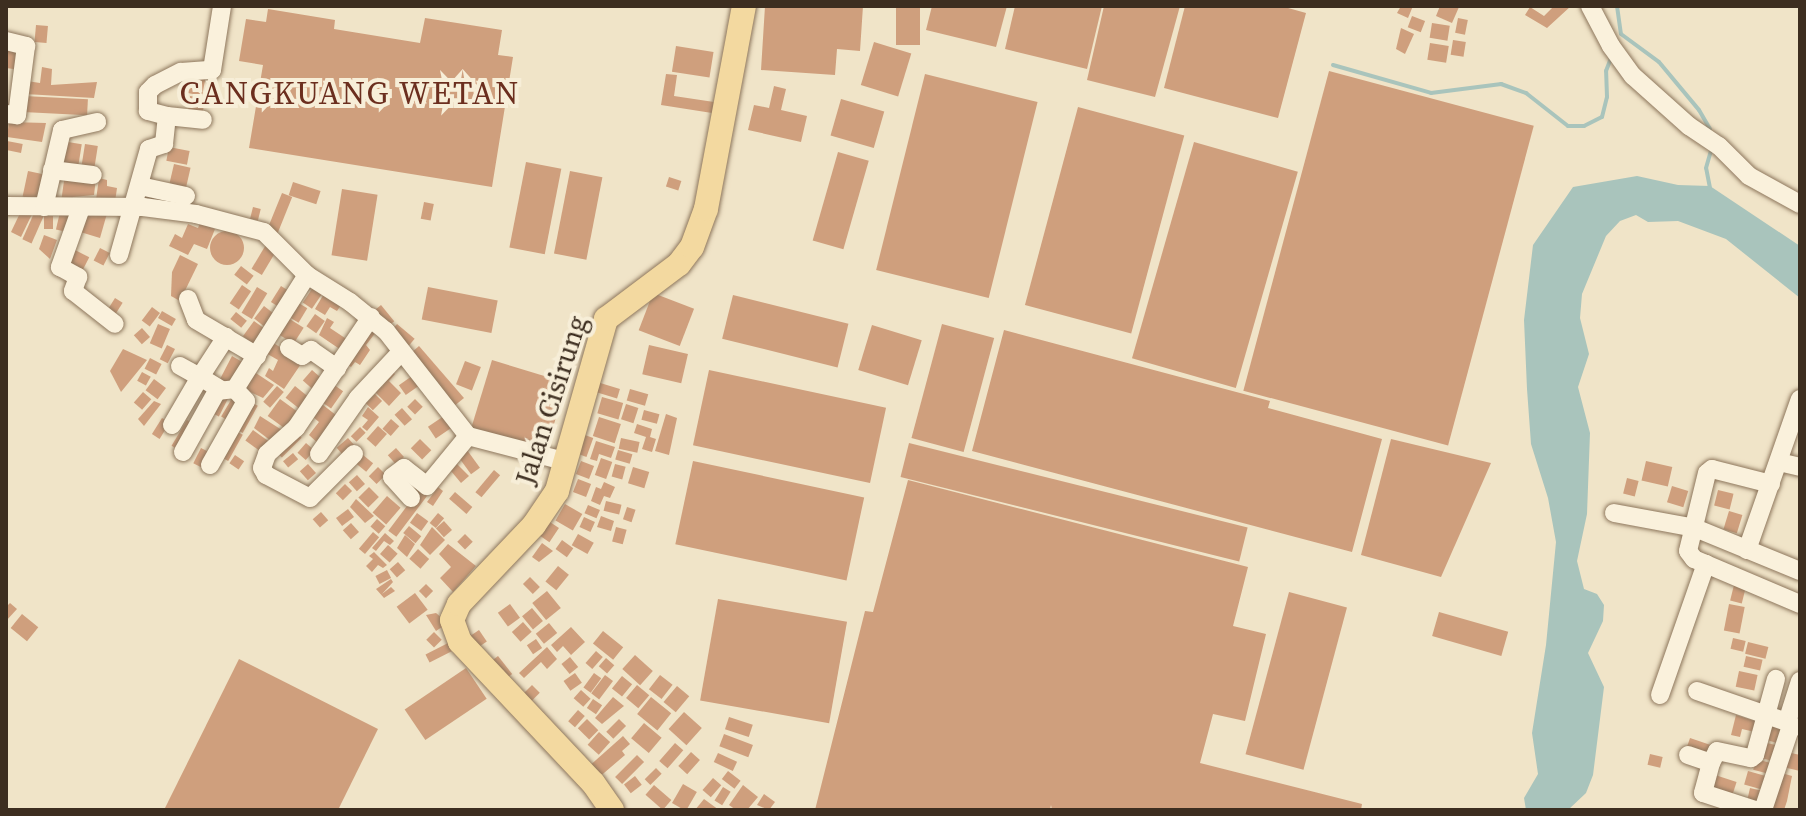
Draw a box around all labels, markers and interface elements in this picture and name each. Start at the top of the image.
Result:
district label: CANGKUANG WETAN [179,74,521,112]
street label: Jalan Cisirung [508,311,594,489]

